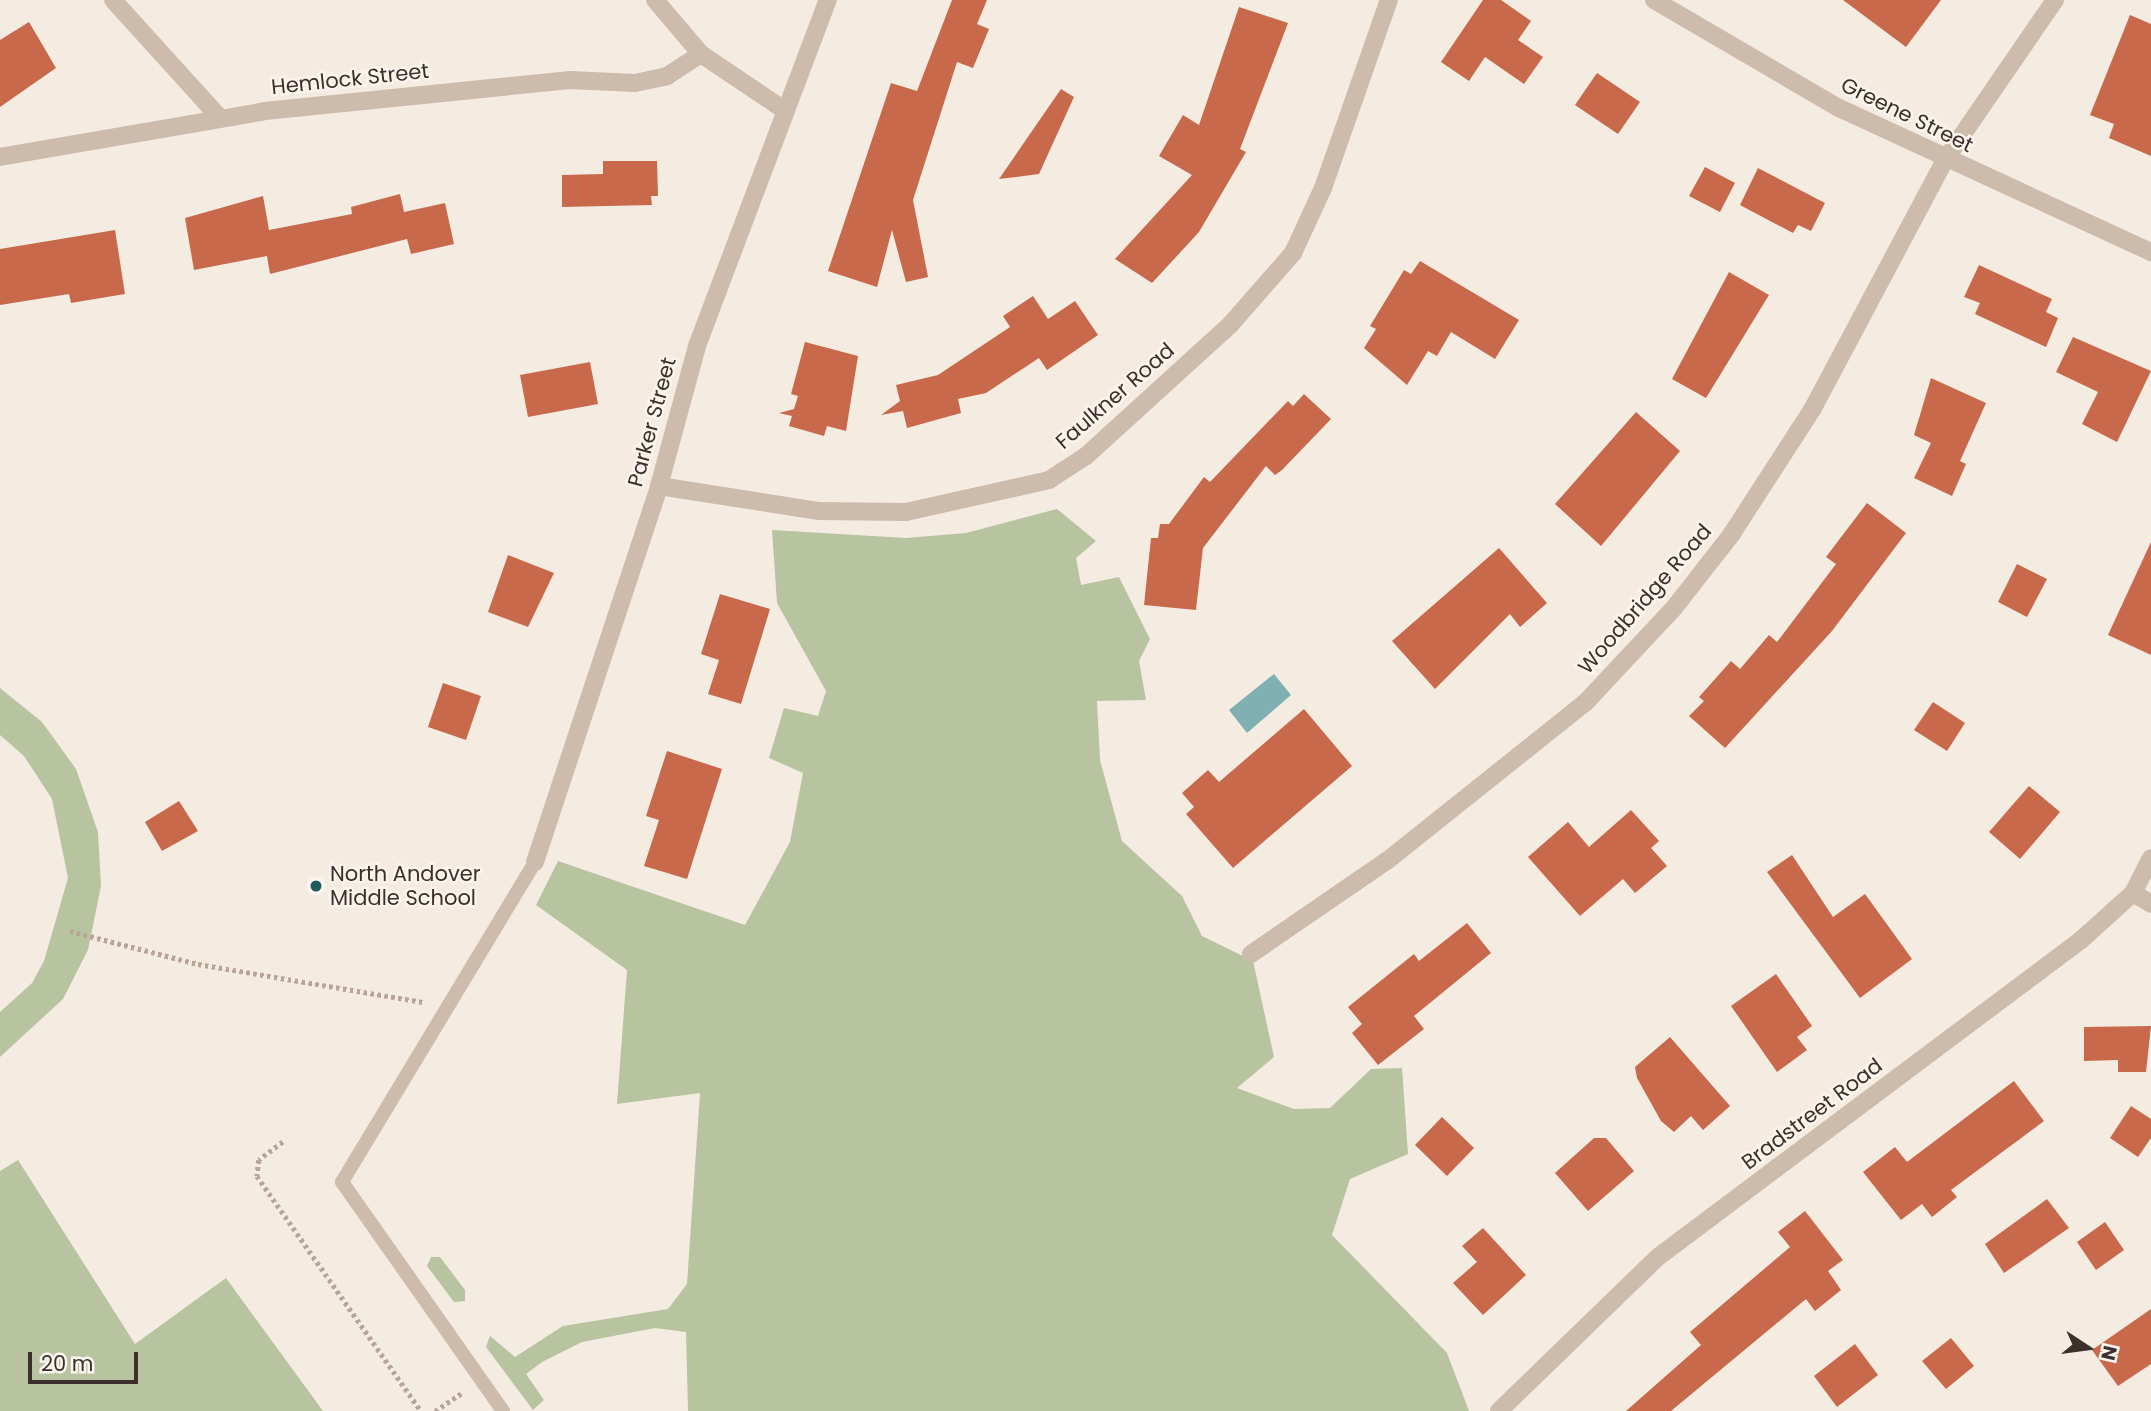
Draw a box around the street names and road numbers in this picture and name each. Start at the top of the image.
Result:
street label: Hemlock Street [270,58,430,100]
street label: Greene Street [1837,72,1977,158]
street label: Faulkner Road [1051,338,1179,454]
street label: Parker Street [623,355,681,489]
street label: Woodbridge Road [1573,519,1717,679]
street label: Bradstreet Road [1737,1053,1887,1175]

